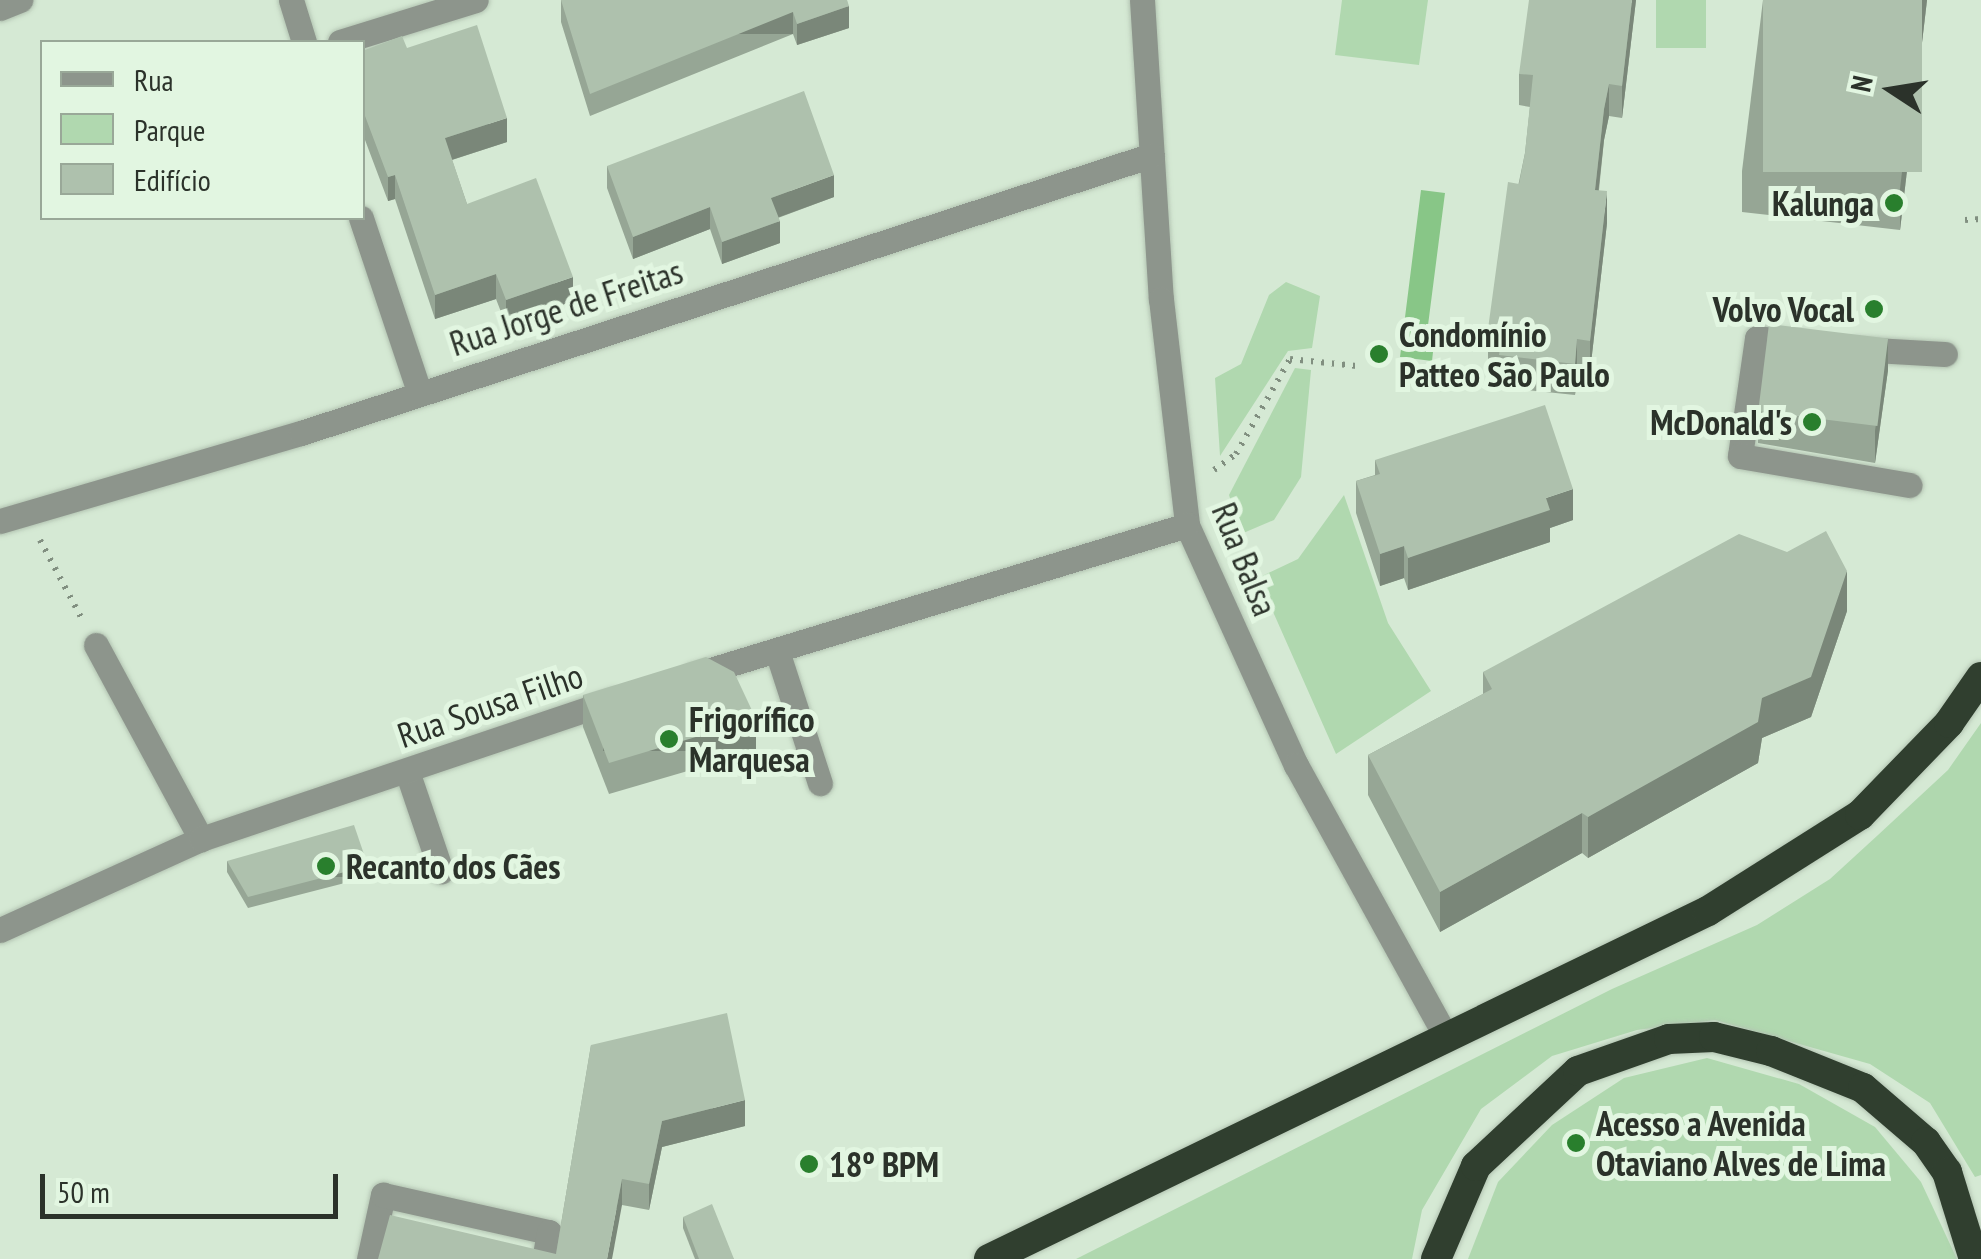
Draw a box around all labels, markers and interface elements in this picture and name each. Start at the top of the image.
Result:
legend [40,40,365,220]
north arrow [1841,40,1941,140]
text: Rua [134,60,173,99]
text: N [1841,72,1881,95]
text: Parque [134,110,205,149]
text: Edifício [134,160,211,199]
place label: Kalunga [1772,182,1874,224]
marker: Kalunga [1883,192,1905,214]
street label: Rua Jorge de Freitas [444,250,688,364]
place label: Volvo Vocal [1712,288,1854,330]
marker: Volvo Vocal [1863,298,1885,320]
place label: Condomínio Patteo São Paulo [1399,313,1610,395]
marker: Condomínio Patteo São Paulo [1368,343,1390,365]
place label: McDonald's [1650,401,1792,443]
marker: McDonald's [1801,411,1823,433]
street label: Rua Balsa [1203,496,1287,622]
street label: Rua Sousa Filho [392,654,588,756]
place label: Frigorífico Marquesa [689,698,814,780]
marker: Frigorífico Marquesa [658,728,680,750]
place label: Recanto dos Cães [346,845,561,887]
marker: Recanto dos Cães [315,855,337,877]
place label: Acesso a Avenida Otaviano Alves de Lima [1596,1102,1887,1184]
marker: Acesso a Avenida Otaviano Alves de Lima [1565,1132,1587,1154]
place label: 18º BPM [829,1143,939,1185]
marker: 18º BPM [798,1153,820,1175]
scale bar [45,1154,342,1216]
text: 50 m [57,1172,110,1211]

